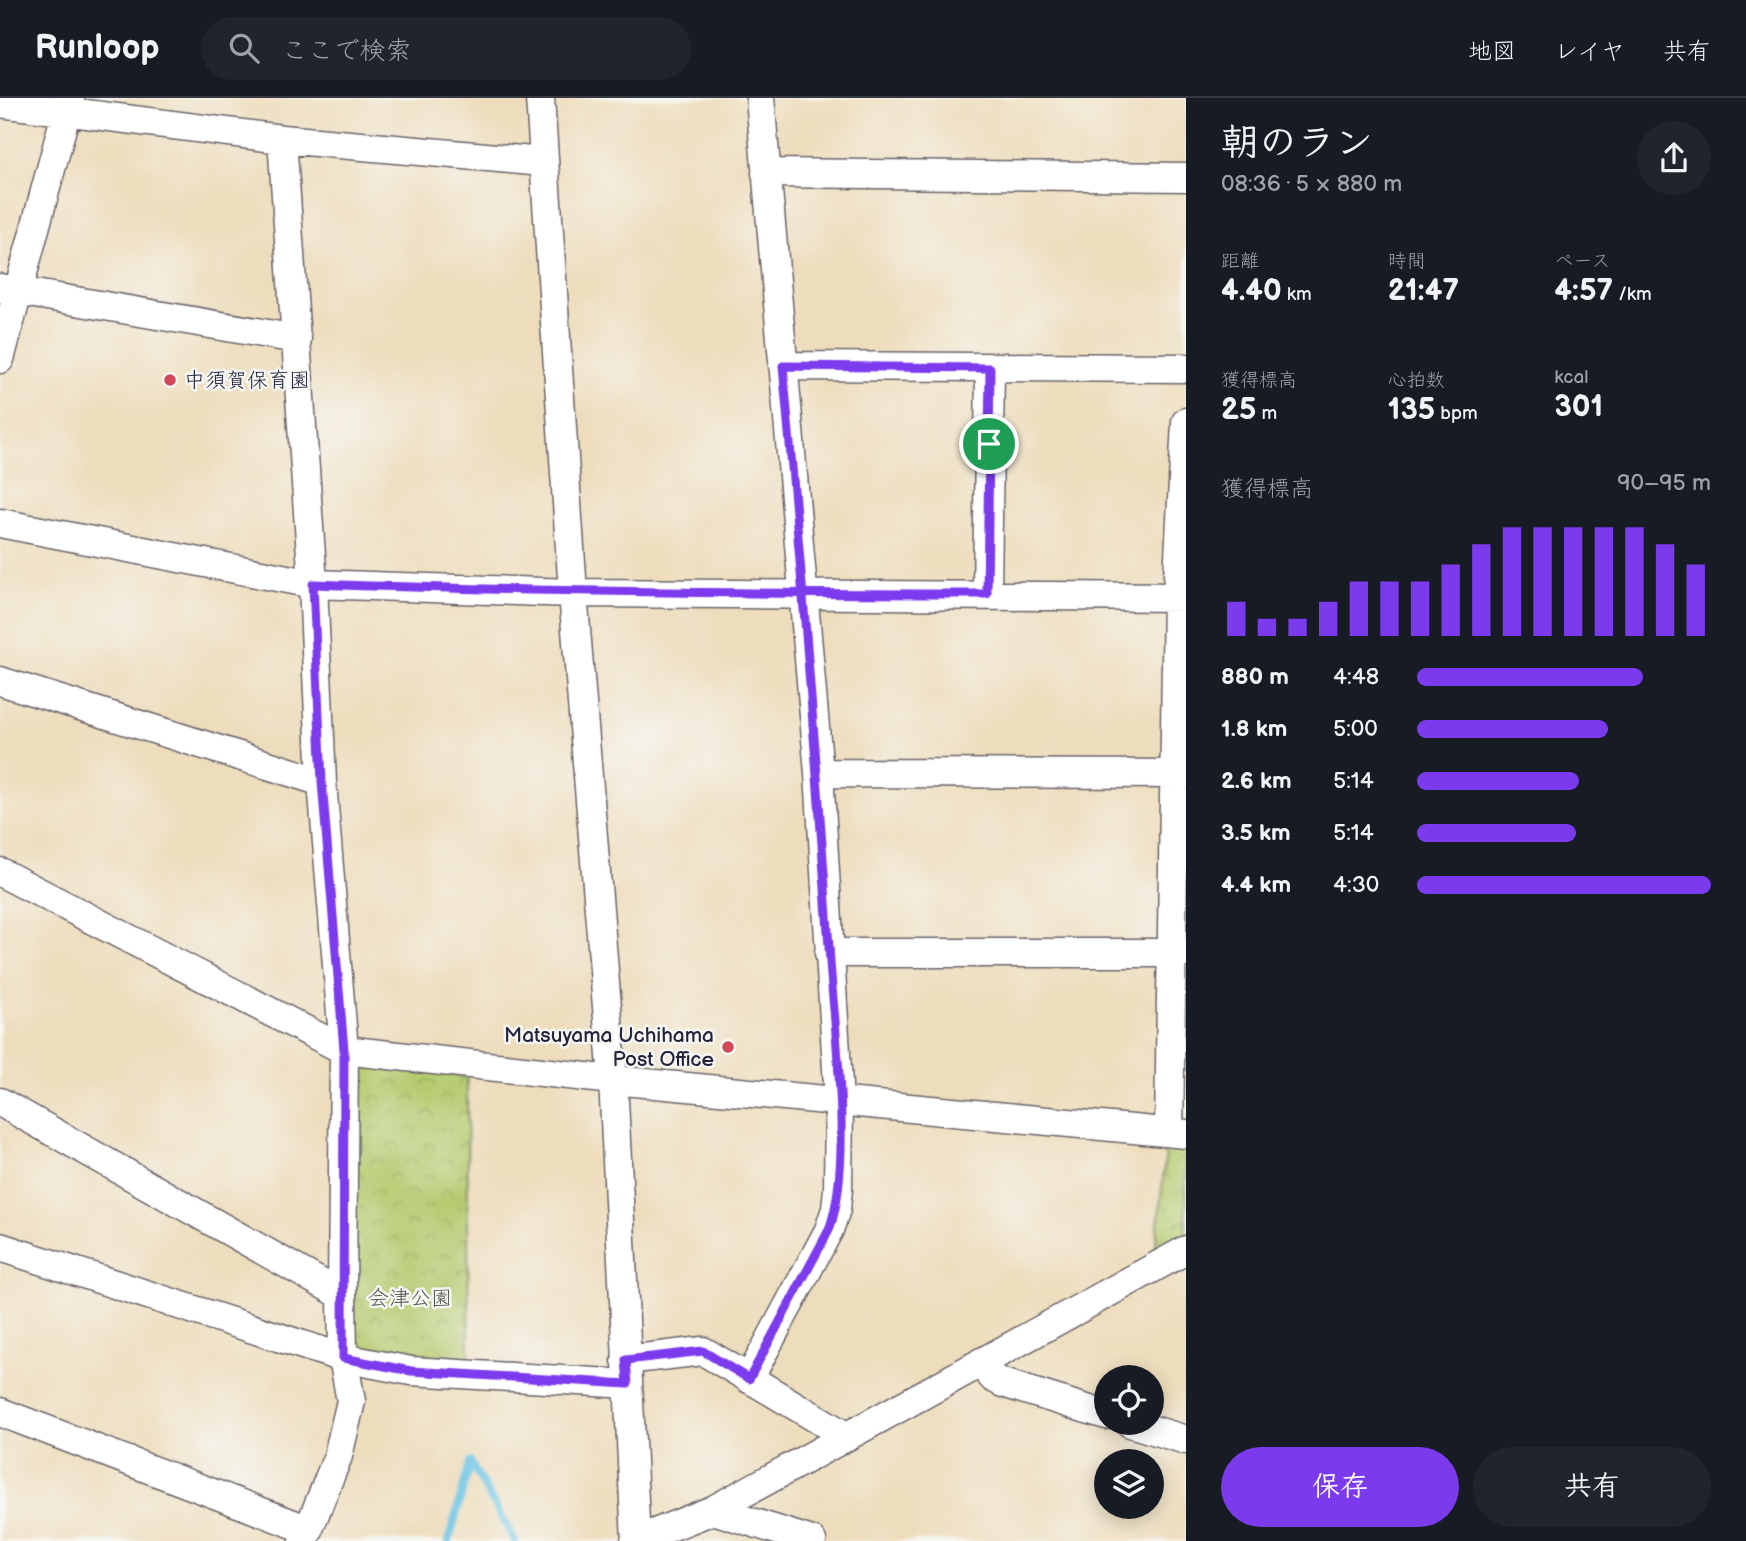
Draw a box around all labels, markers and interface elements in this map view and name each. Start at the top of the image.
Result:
search box [201,17,691,80]
text: Runloop [35,28,159,68]
icon: search [225,29,263,67]
text: ここで検索 [281,36,411,67]
text: 地図 [1468,37,1516,66]
text: レイヤ [1554,37,1625,66]
text: 共有 [1663,37,1711,66]
text: 朝のラン [1221,121,1373,166]
button: share [1637,121,1711,195]
text: 08:36 · 5 × 880 m [1221,170,1402,198]
text: 距離 [1221,250,1259,273]
text: 時間 [1388,250,1426,273]
text: ペース [1554,250,1610,273]
text: 4.40 [1221,273,1282,309]
text: 21:47 [1388,273,1459,309]
text: 4:57 [1554,273,1613,309]
text: km [1282,283,1312,306]
text: /km [1613,283,1652,306]
text: kcal [1554,366,1588,389]
place label: 中須賀保育園 [184,368,310,393]
text: 獲得標高 [1221,369,1297,392]
text: 心拍数 [1388,369,1445,392]
marker: 中須賀保育園 [162,372,178,388]
text: 301 [1554,389,1603,425]
text: 25 [1221,392,1256,428]
text: 135 [1388,392,1435,428]
text: m [1256,402,1277,425]
text: bpm [1435,402,1478,425]
pin [959,414,1019,474]
icon: arrive [970,425,1008,463]
text: 90–95 m [1617,469,1711,497]
text: 獲得標高 [1221,475,1313,503]
text: 880 m [1221,663,1289,691]
text: 4:48 [1333,663,1379,691]
text: 1.8 km [1221,715,1287,743]
text: 5:00 [1333,715,1378,743]
text: 2.6 km [1221,767,1292,795]
text: 5:14 [1333,767,1374,795]
text: 3.5 km [1221,819,1291,847]
text: 5:14 [1333,819,1374,847]
text: 4.4 km [1221,871,1291,899]
text: 4:30 [1333,871,1379,899]
place label: Matsuyama Uchihama Post Office [504,1023,714,1072]
marker: Matsuyama Uchihama Post Office [720,1039,736,1055]
park label: 会津公園 [368,1286,452,1311]
map controls [1094,1365,1164,1519]
button: locate [1094,1365,1164,1435]
button: 保存 [1221,1447,1459,1527]
button: 共有 [1473,1447,1711,1527]
button: layers [1094,1449,1164,1519]

